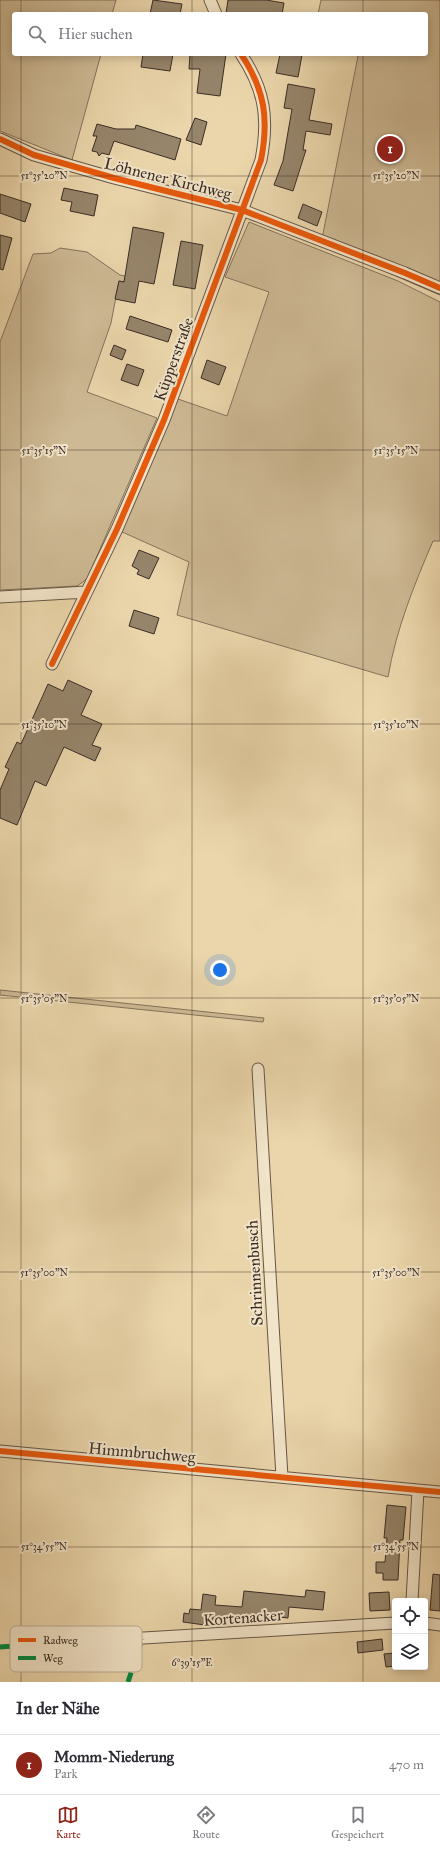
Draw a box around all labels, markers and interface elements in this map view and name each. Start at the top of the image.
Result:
search box [12,12,428,56]
icon: search [26,23,48,45]
text: Hier suchen [58,25,133,43]
pin: 1 [377,134,403,164]
street label: Löhnener Kirchweg [102,153,234,205]
text: 51°35'20"N [20,170,68,182]
text: 51°35'20"N [372,170,420,182]
street label: Küpperstraße [150,314,197,404]
text: 51°35'15"N [21,445,67,457]
text: 51°35'15"N [373,445,419,457]
text: 51°35'10"N [21,719,68,731]
text: 51°35'10"N [373,719,420,731]
your location [210,960,230,980]
text: 51°35'05"N [21,993,68,1005]
text: 51°35'05"N [373,993,420,1005]
street label: Schrinnenbusch [242,1220,267,1326]
text: 51°35'00"N [20,1267,69,1279]
text: 51°35'00"N [372,1267,421,1279]
street label: Himmbruchweg [88,1438,197,1468]
text: 51°34'55"N [21,1541,68,1553]
text: 51°34'55"N [373,1541,420,1553]
map controls [392,1598,428,1670]
button: locate [392,1598,428,1634]
street label: Kortenacker [203,1605,283,1630]
legend [10,1626,142,1672]
text: Radweg [43,1634,79,1647]
button: layers [392,1634,428,1670]
text: Weg [43,1652,64,1665]
text: 6°39'15"E [172,1657,212,1669]
text: In der Nähe [16,1698,100,1719]
text: Momm-Niederung [54,1748,174,1766]
text: 1 [26,1757,32,1773]
text: 470 m [389,1757,424,1773]
text: Park [54,1766,78,1782]
tab: Karte [56,1804,81,1841]
tab: Route [192,1804,220,1841]
tab: Gespeichert [331,1804,384,1841]

